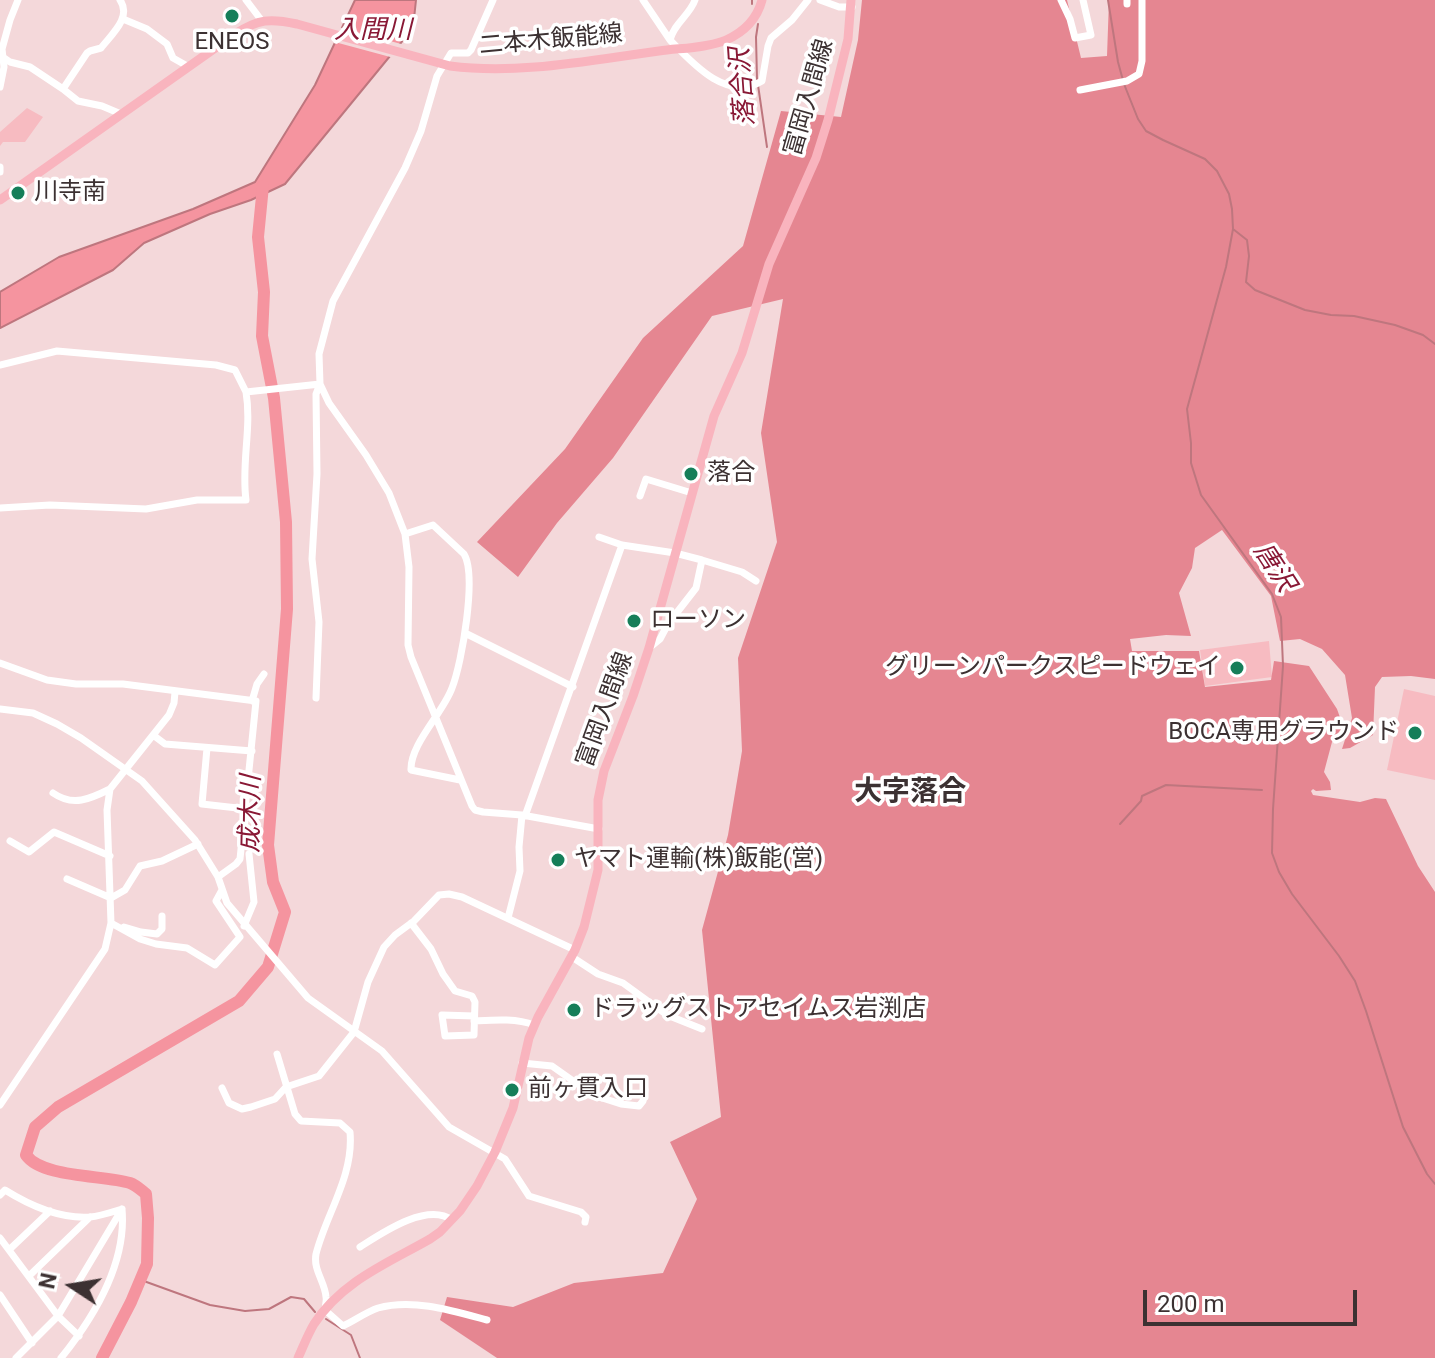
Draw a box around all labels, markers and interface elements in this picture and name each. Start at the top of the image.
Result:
marker: ENEOS [223,7,241,25]
water label: 入間川 [334,15,412,47]
street label: 二本木飯能線 [478,20,624,62]
place label: ENEOS [194,29,270,57]
street label: 富岡入間線 [780,36,840,160]
water label: 落合沢 [726,47,762,127]
place label: 川寺南 [34,179,106,207]
marker: 川寺南 [9,184,27,202]
place label: 落合 [707,460,755,488]
marker: 落合 [682,465,700,483]
water label: 唐沢 [1246,538,1300,598]
place label: ローソン [650,607,746,635]
marker: ローソン [625,612,643,630]
street label: 富岡入間線 [572,649,640,771]
place label: グリーンパークスピードウェイ [885,654,1221,682]
marker: グリーンパークスピードウェイ [1228,659,1246,677]
place label: BOCA専用グラウンド [1168,719,1399,747]
marker: BOCA専用グラウンド [1406,724,1424,742]
water label: 成木川 [236,775,268,853]
district label: 大字落合 [854,776,966,810]
place label: ヤマト運輸(株)飯能(営) [574,846,823,874]
marker: ヤマト運輸(株)飯能(営) [549,851,567,869]
place label: ドラッグストアセイムス岩渕店 [590,996,926,1024]
marker: ドラッグストアセイムス岩渕店 [565,1001,583,1019]
place label: 前ヶ貫入口 [528,1076,648,1104]
marker: 前ヶ貫入口 [503,1081,521,1099]
north arrow [32,1246,112,1326]
text: N [34,1271,62,1291]
scale bar [1147,1274,1361,1324]
text: 200 m [1157,1290,1224,1318]

